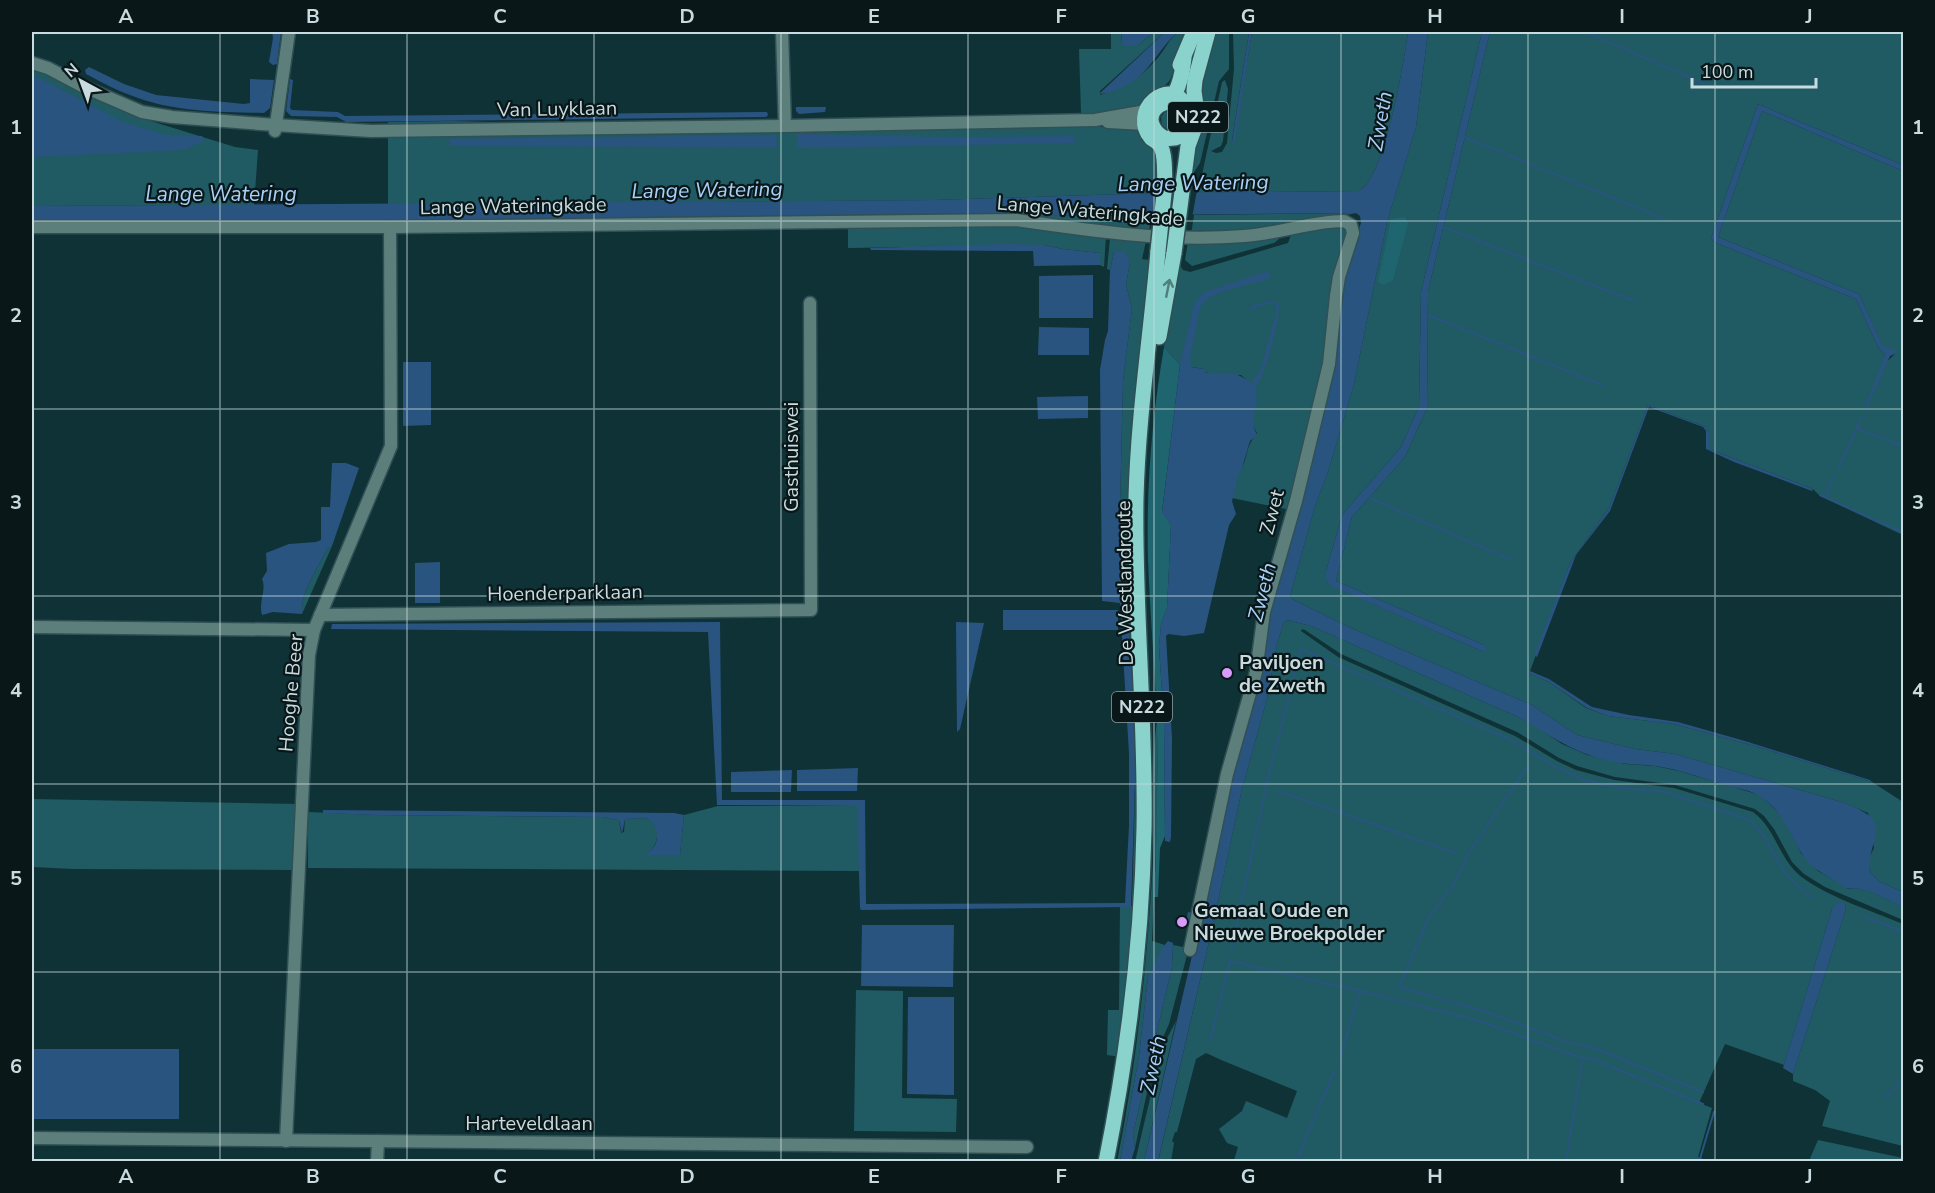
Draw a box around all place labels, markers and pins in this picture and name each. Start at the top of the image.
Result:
place label: Paviljoen de Zweth [1239,649,1326,699]
marker: Paviljoen de Zweth [1220,666,1234,680]
place label: Gemaal Oude en Nieuwe Broekpolder [1194,897,1385,947]
marker: Gemaal Oude en Nieuwe Broekpolder [1175,915,1189,929]

